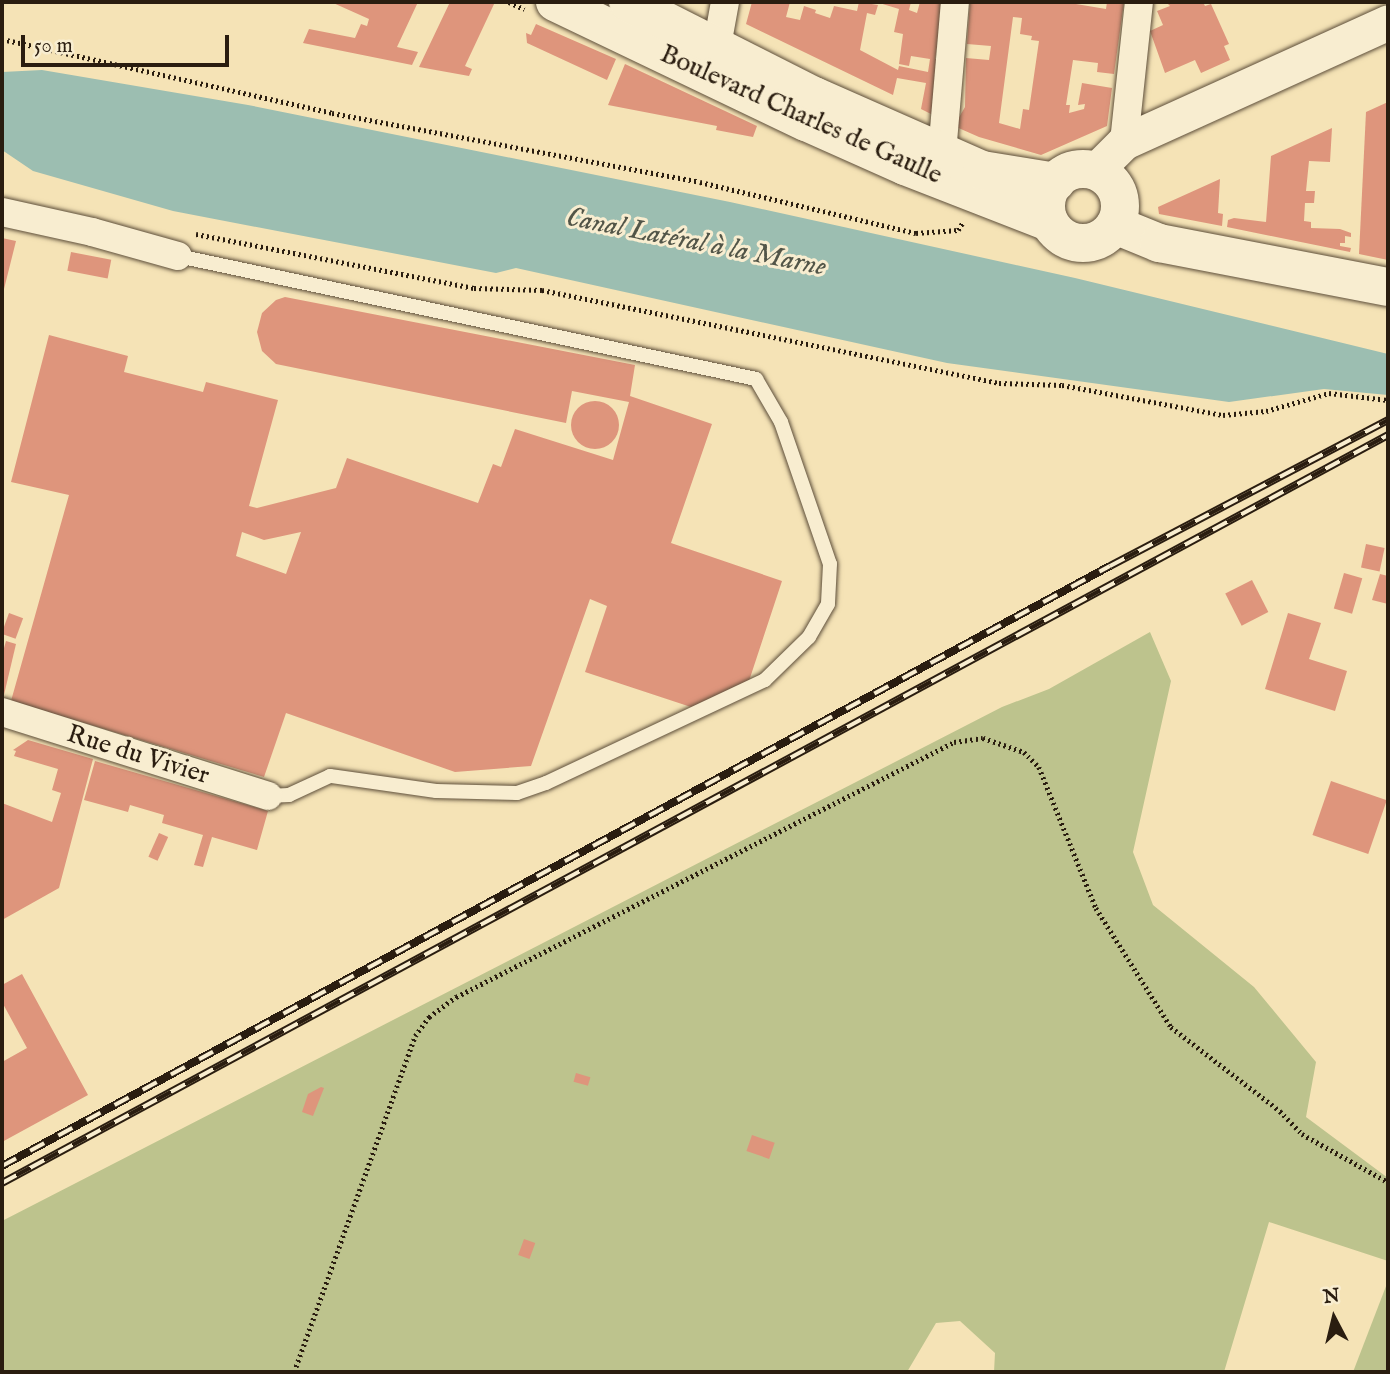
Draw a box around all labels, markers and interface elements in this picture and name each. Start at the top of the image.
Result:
scale bar [24,21,233,65]
text: 50 m [34,33,73,60]
street label: Boulevard Charles de Gaulle [655,39,947,191]
water label: Canal Latéral à la Marne [563,201,829,285]
street label: Rue du Vivier [63,719,213,791]
north arrow [1299,1283,1369,1353]
text: N [1322,1284,1341,1310]

